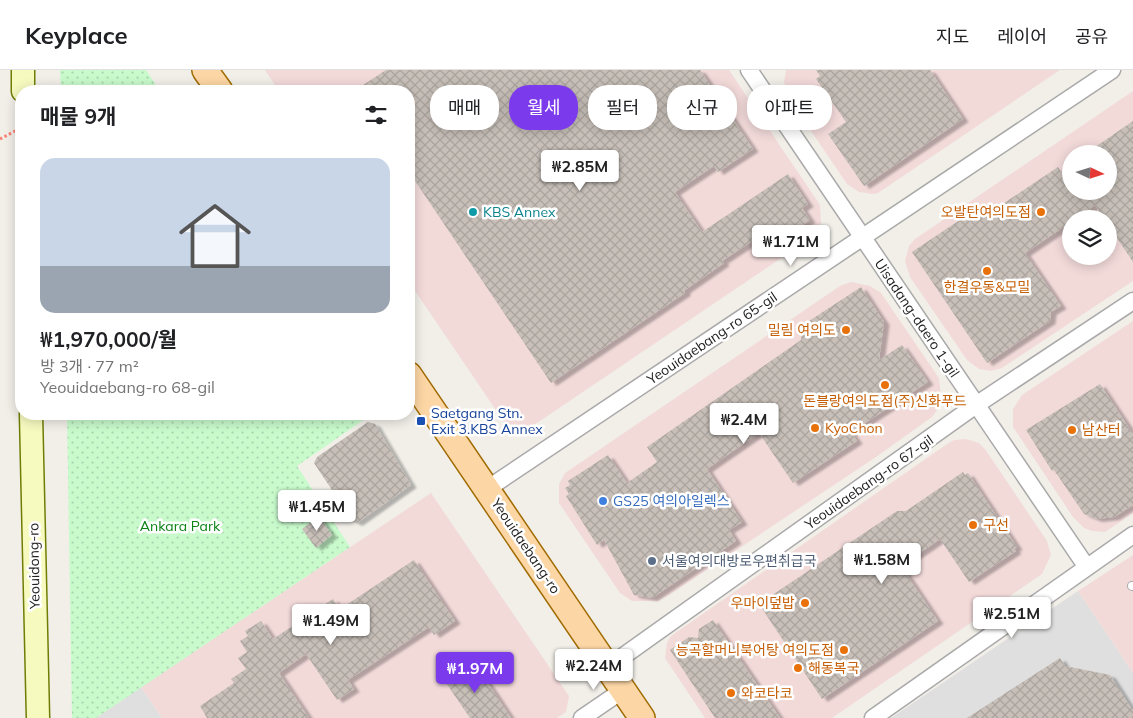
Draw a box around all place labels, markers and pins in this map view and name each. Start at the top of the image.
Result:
pin: ₩2.85M [539,150,621,192]
place label: KBS Annex [483,203,556,221]
place label: 오발탄여의도점 [941,203,1031,221]
marker: KBS Annex [467,206,479,218]
marker: 오발탄여의도점 [1035,206,1047,218]
pin: ₩1.71M [750,224,832,267]
marker: 한결우동&모밀 [981,265,993,277]
place label: 한결우동&모밀 [944,278,1030,296]
place label: 밀림 여의도 [768,321,836,339]
marker: 밀림 여의도 [840,324,852,336]
marker: 돈블랑여의도점(주)신화푸드 [879,379,891,391]
place label: 돈블랑여의도점(주)신화푸드 [803,392,967,410]
pin: ₩2.4M [709,402,779,445]
place label: Saetgang Stn. Exit 3.KBS Annex [431,404,543,438]
marker: Saetgang Stn. Exit 3.KBS Annex [415,415,427,427]
place label: KyoChon [825,419,883,437]
place label: 남산터 [1082,421,1121,439]
marker: KyoChon [809,422,821,434]
marker: 남산터 [1066,424,1078,436]
pin: ₩1.45M [276,490,358,532]
place label: GS25 여의아일렉스 [613,492,730,510]
marker: GS25 여의아일렉스 [597,495,609,507]
place label: 구선 [983,516,1009,534]
marker: 구선 [967,519,979,531]
pin: ₩1.58M [841,542,923,585]
place label: 서울여의대방로우편취급국 [662,552,817,570]
marker: 서울여의대방로우편취급국 [646,555,658,567]
place label: 우마이덮밥 [731,594,795,612]
pin: ₩2.51M [971,596,1053,639]
marker: 우마이덮밥 [799,597,811,609]
pin: ₩1.49M [290,604,372,646]
place label: 능곡할머니북어탕 여의도점 [676,641,834,659]
marker: 능곡할머니북어탕 여의도점 [838,644,850,656]
pin: ₩2.24M [553,648,635,691]
pin: ₩1.97M [434,652,516,694]
place label: 해동복국 [808,659,860,677]
marker: 해동복국 [792,662,804,674]
place label: 와코타코 [741,684,793,702]
marker: 와코타코 [725,687,737,699]

